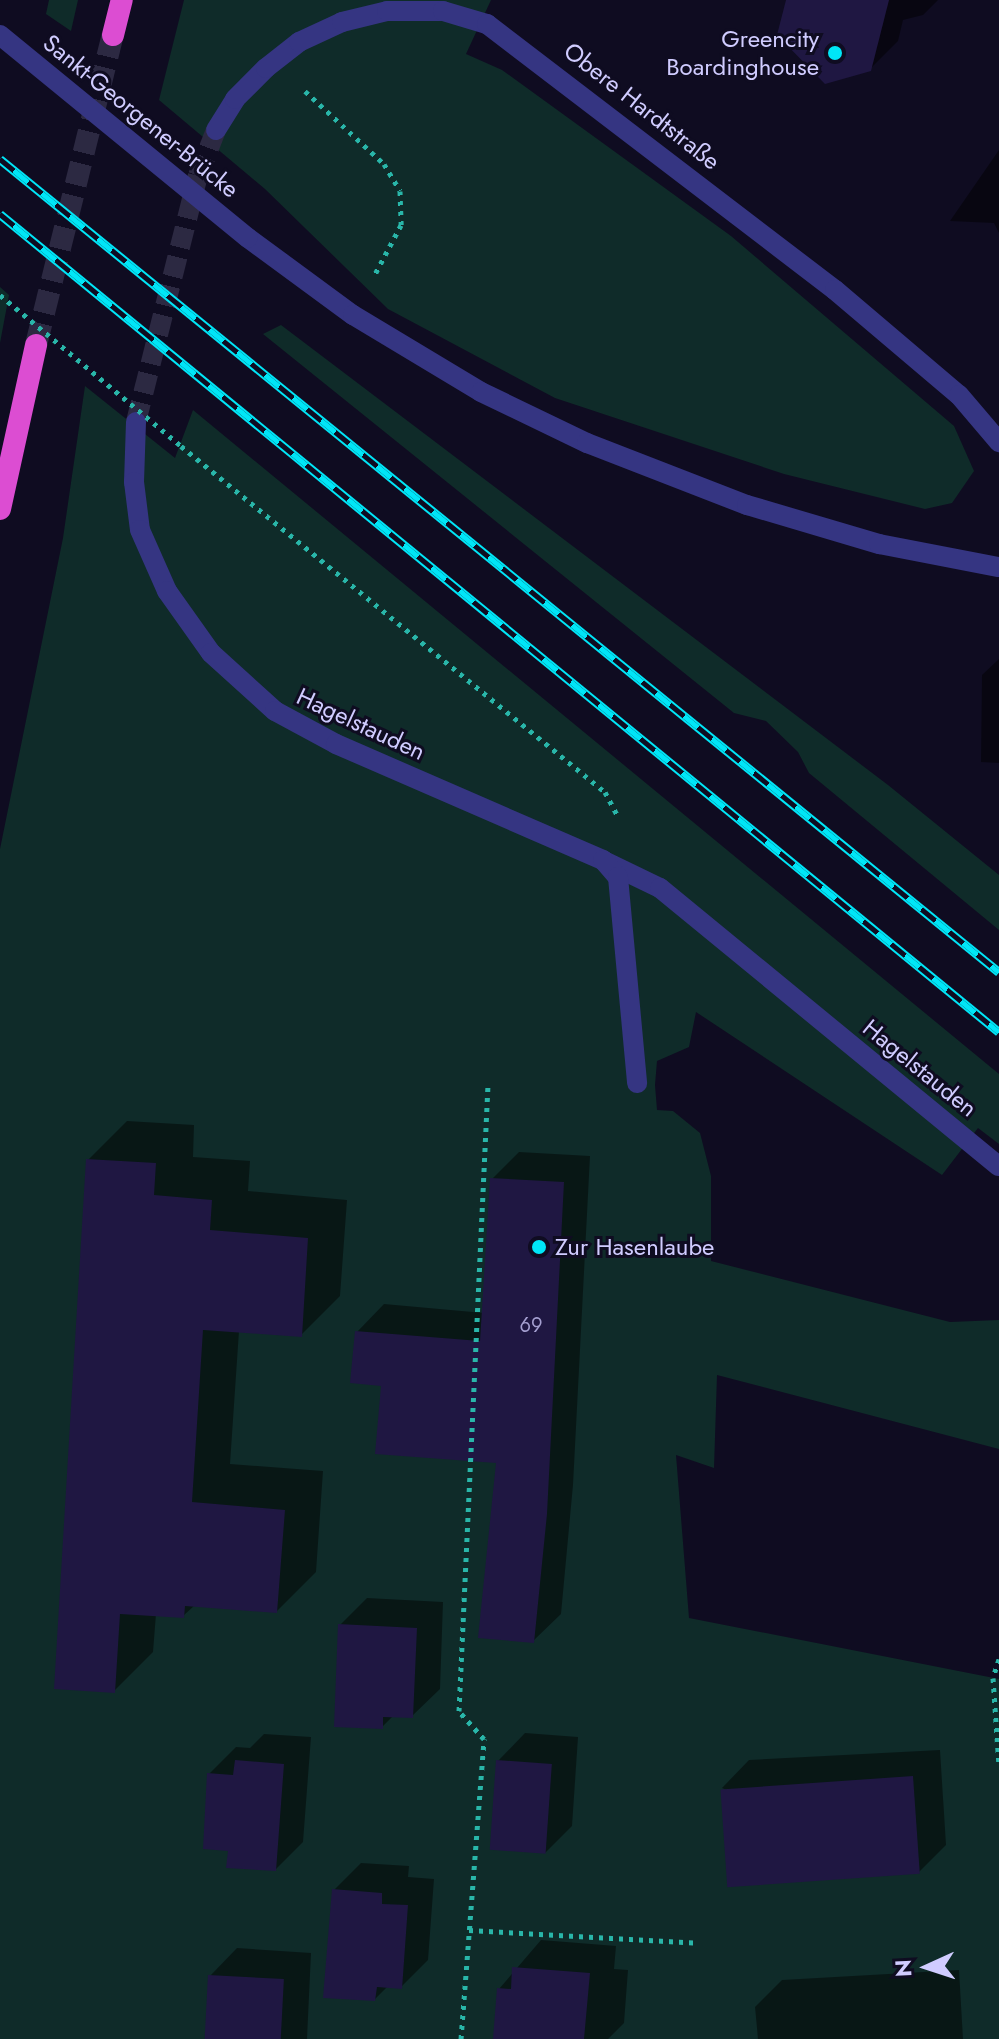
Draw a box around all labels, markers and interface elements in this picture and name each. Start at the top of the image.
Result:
place label: Greencity Boardinghouse [666,25,819,81]
street label: Sankt-Georgener-Brücke [37,28,245,204]
street label: Obere Hardtstraße [558,36,726,176]
marker: Greencity Boardinghouse [826,44,844,62]
street label: Hagelstauden [292,682,430,766]
street label: Hagelstauden [857,1013,983,1123]
place label: Zur Hasenlaube [555,1233,714,1261]
marker: Zur Hasenlaube [530,1238,548,1256]
house number: 69 [519,1313,543,1337]
north arrow [887,1927,967,2007]
text: N [887,1959,919,1978]

